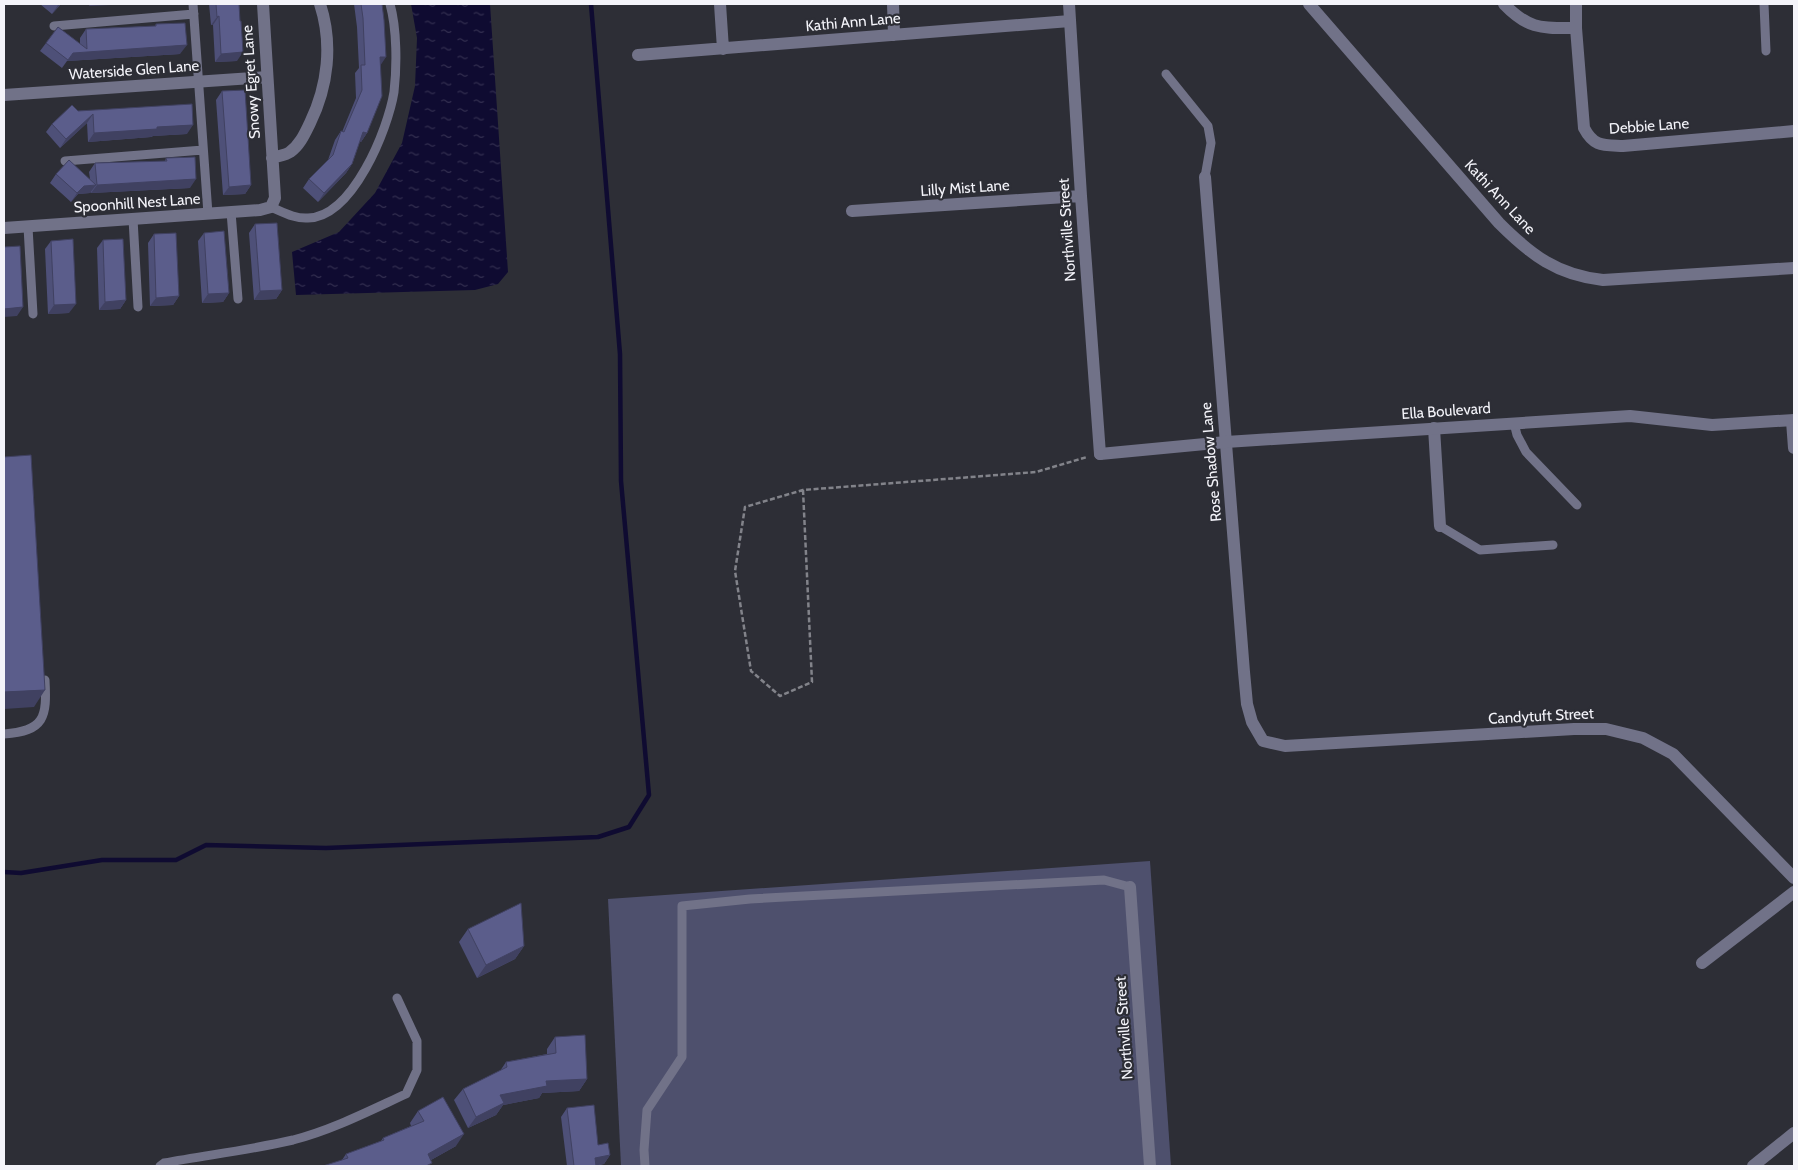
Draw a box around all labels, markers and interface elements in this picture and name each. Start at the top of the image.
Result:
street label: Kathi Ann Lane [805,9,902,35]
street label: Snowy Egret Lane [238,24,264,140]
street label: Waterside Glen Lane [68,56,200,84]
street label: Debbie Lane [1608,114,1690,138]
street label: Kathi Ann Lane [1461,156,1539,238]
street label: Lilly Mist Lane [920,176,1010,200]
street label: Northville Street [1054,178,1080,282]
street label: Spoonhill Nest Lane [73,190,201,216]
street label: Ella Boulevard [1401,399,1491,423]
street label: Rose Shadow Lane [1197,401,1225,522]
street label: Candytuft Street [1488,704,1594,728]
street label: Northville Street [1111,976,1137,1080]

